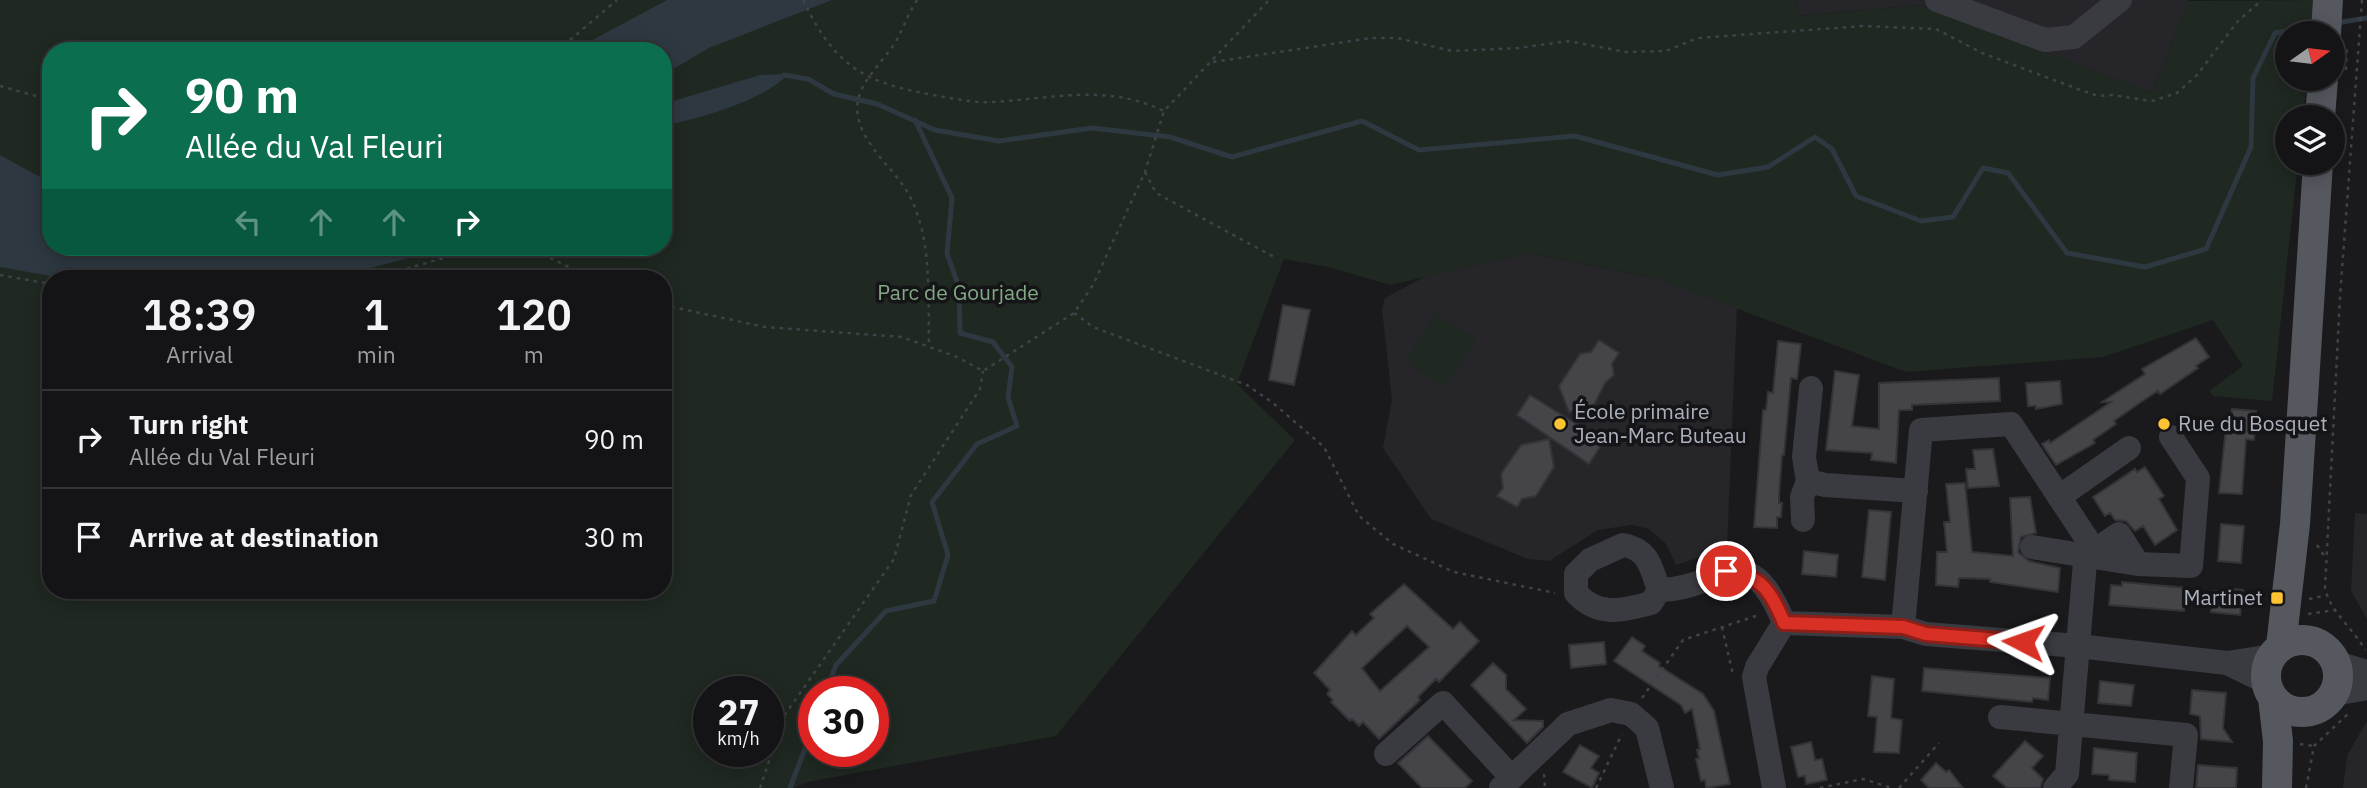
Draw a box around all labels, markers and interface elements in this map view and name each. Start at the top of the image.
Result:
north arrow [2275,21,2345,91]
map controls [2275,21,2345,175]
text: 90 m [185,63,299,126]
icon: right [70,70,161,161]
button: layers [2275,105,2345,175]
text: Allée du Val Fleuri [185,125,444,167]
icon: left [229,203,267,241]
icon: ahead [302,203,340,241]
icon: ahead [375,203,413,241]
icon: right [448,203,486,241]
park label: Parc de Gourjade [877,278,1039,306]
text: 18:39 [142,287,257,342]
text: 1 [364,287,389,342]
text: 120 [496,287,572,342]
text: Arrival [166,339,233,369]
text: min [357,339,396,369]
text: m [524,339,544,369]
place label: École primaire Jean-Marc Buteau [1574,397,1747,449]
text: Turn right [129,407,248,441]
place label: Rue du Bosquet [2178,409,2328,437]
marker: École primaire Jean-Marc Buteau [1552,416,1568,432]
marker: Rue du Bosquet [2156,416,2172,432]
icon: right [70,420,108,458]
text: 90 m [584,422,644,456]
text: Allée du Val Fleuri [129,441,315,471]
icon: arrive [70,518,108,556]
text: Arrive at destination [129,520,379,554]
text: 30 m [584,520,644,554]
pin [1696,541,1756,601]
icon: arrive [1707,552,1745,590]
place label: Martinet [2183,583,2263,611]
marker: Martinet [2269,590,2285,606]
position arrow [1986,605,2060,679]
speed limit sign: 30 [798,676,889,767]
text: 27 [717,689,760,735]
text: km/h [717,727,760,750]

